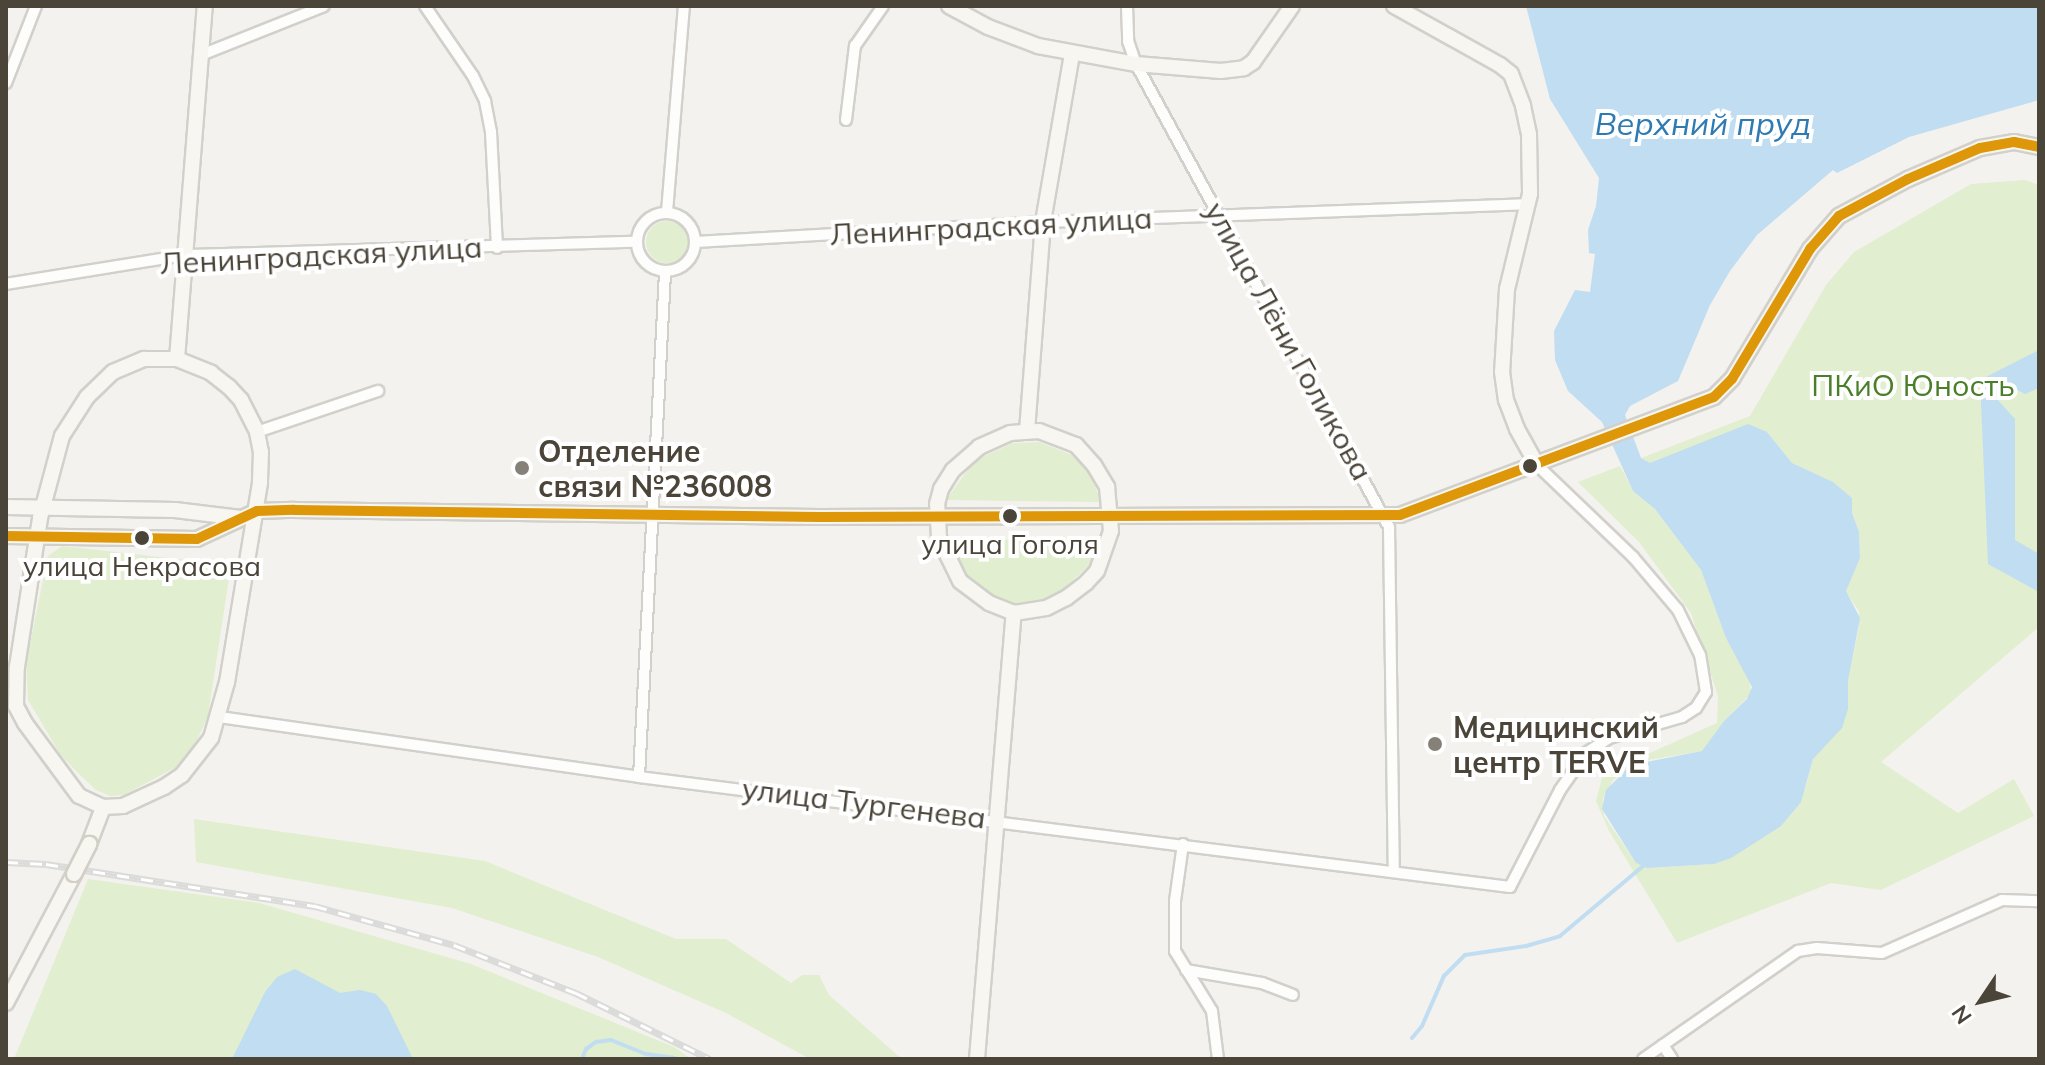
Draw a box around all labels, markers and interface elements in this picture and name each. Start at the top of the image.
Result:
water label: Верхний пруд [1595,104,1811,142]
street label: улица Лёни Голикова [1197,196,1381,486]
street label: Ленинградская улица [829,200,1153,252]
street label: Ленинградская улица [159,229,483,281]
park label: ПКиО Юность [1811,367,2015,403]
place label: Отделение связи №236008 [538,433,772,504]
unlabelled marker [1522,458,1538,474]
marker: Отделение связи №236008 [513,459,531,477]
marker: улица Гоголя [1002,508,1018,524]
place label: улица Гоголя [921,527,1099,561]
marker: улица Некрасова [134,530,150,546]
place label: улица Некрасова [23,549,261,583]
place label: Медицинский центр TERVE [1453,709,1659,780]
marker: Медицинский центр TERVE [1424,733,1446,755]
street label: улица Тургенева [740,770,988,836]
north arrow [1941,961,2021,1041]
text: N [1945,1000,1978,1030]

